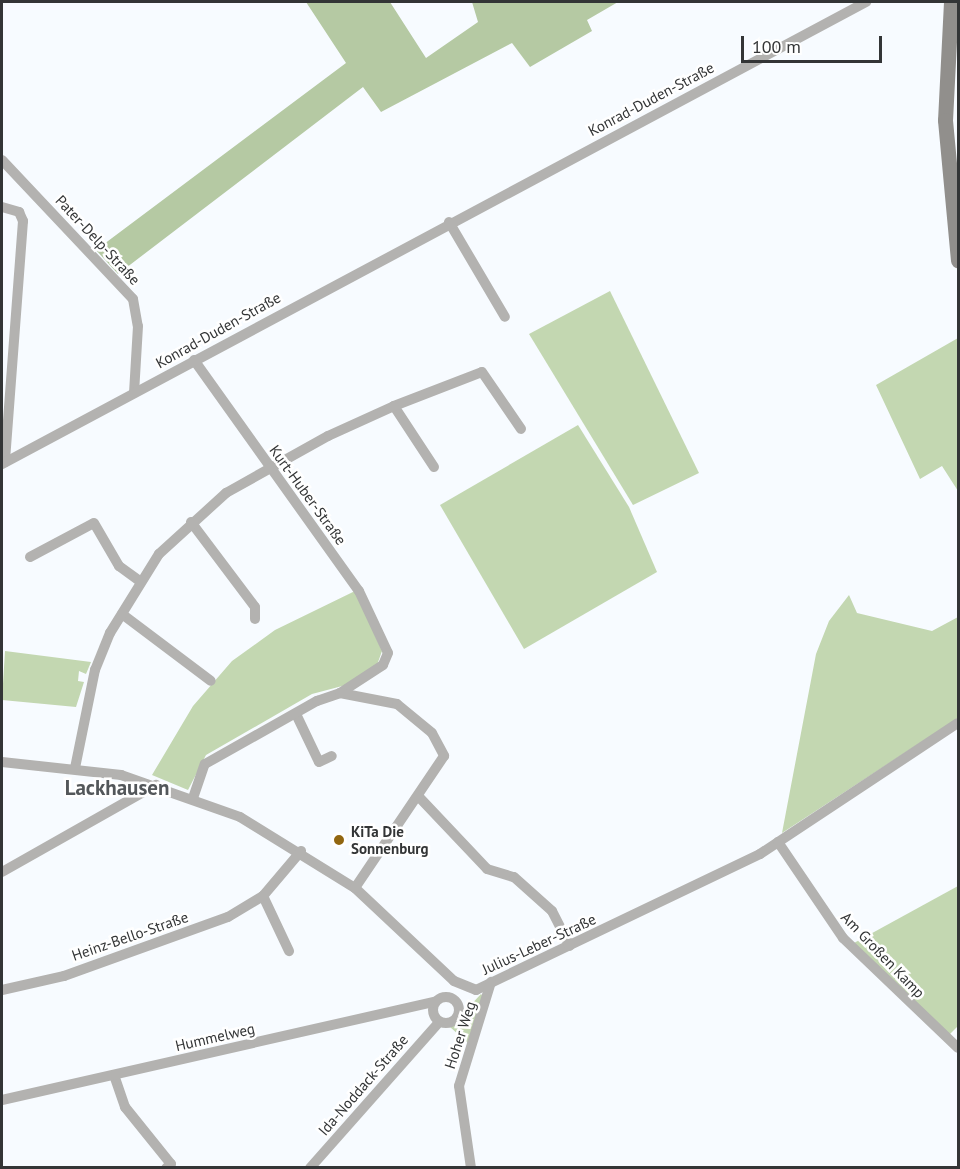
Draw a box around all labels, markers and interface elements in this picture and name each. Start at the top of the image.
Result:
scale bar [744,24,885,62]
text: 100 m [752,35,801,58]
street label: Konrad-Duden-Straße [585,58,717,140]
street label: Pater-Delp-Straße [52,192,144,288]
street label: Konrad-Duden-Straße [152,288,284,372]
street label: Kurt-Huber-Straße [266,442,350,548]
district label: Lackhausen [65,775,169,801]
place label: KiTa Die Sonnenburg [351,822,429,857]
marker: KiTa Die Sonnenburg [332,833,346,847]
street label: Heinz-Bello-Straße [69,908,191,964]
street label: Am Großen Kamp [837,908,929,1002]
street label: Julius-Leber-Straße [479,910,599,978]
street label: Hoher Weg [441,999,479,1071]
street label: Hummelweg [174,1019,256,1055]
street label: Ida-Noddack-Straße [314,1031,412,1139]

